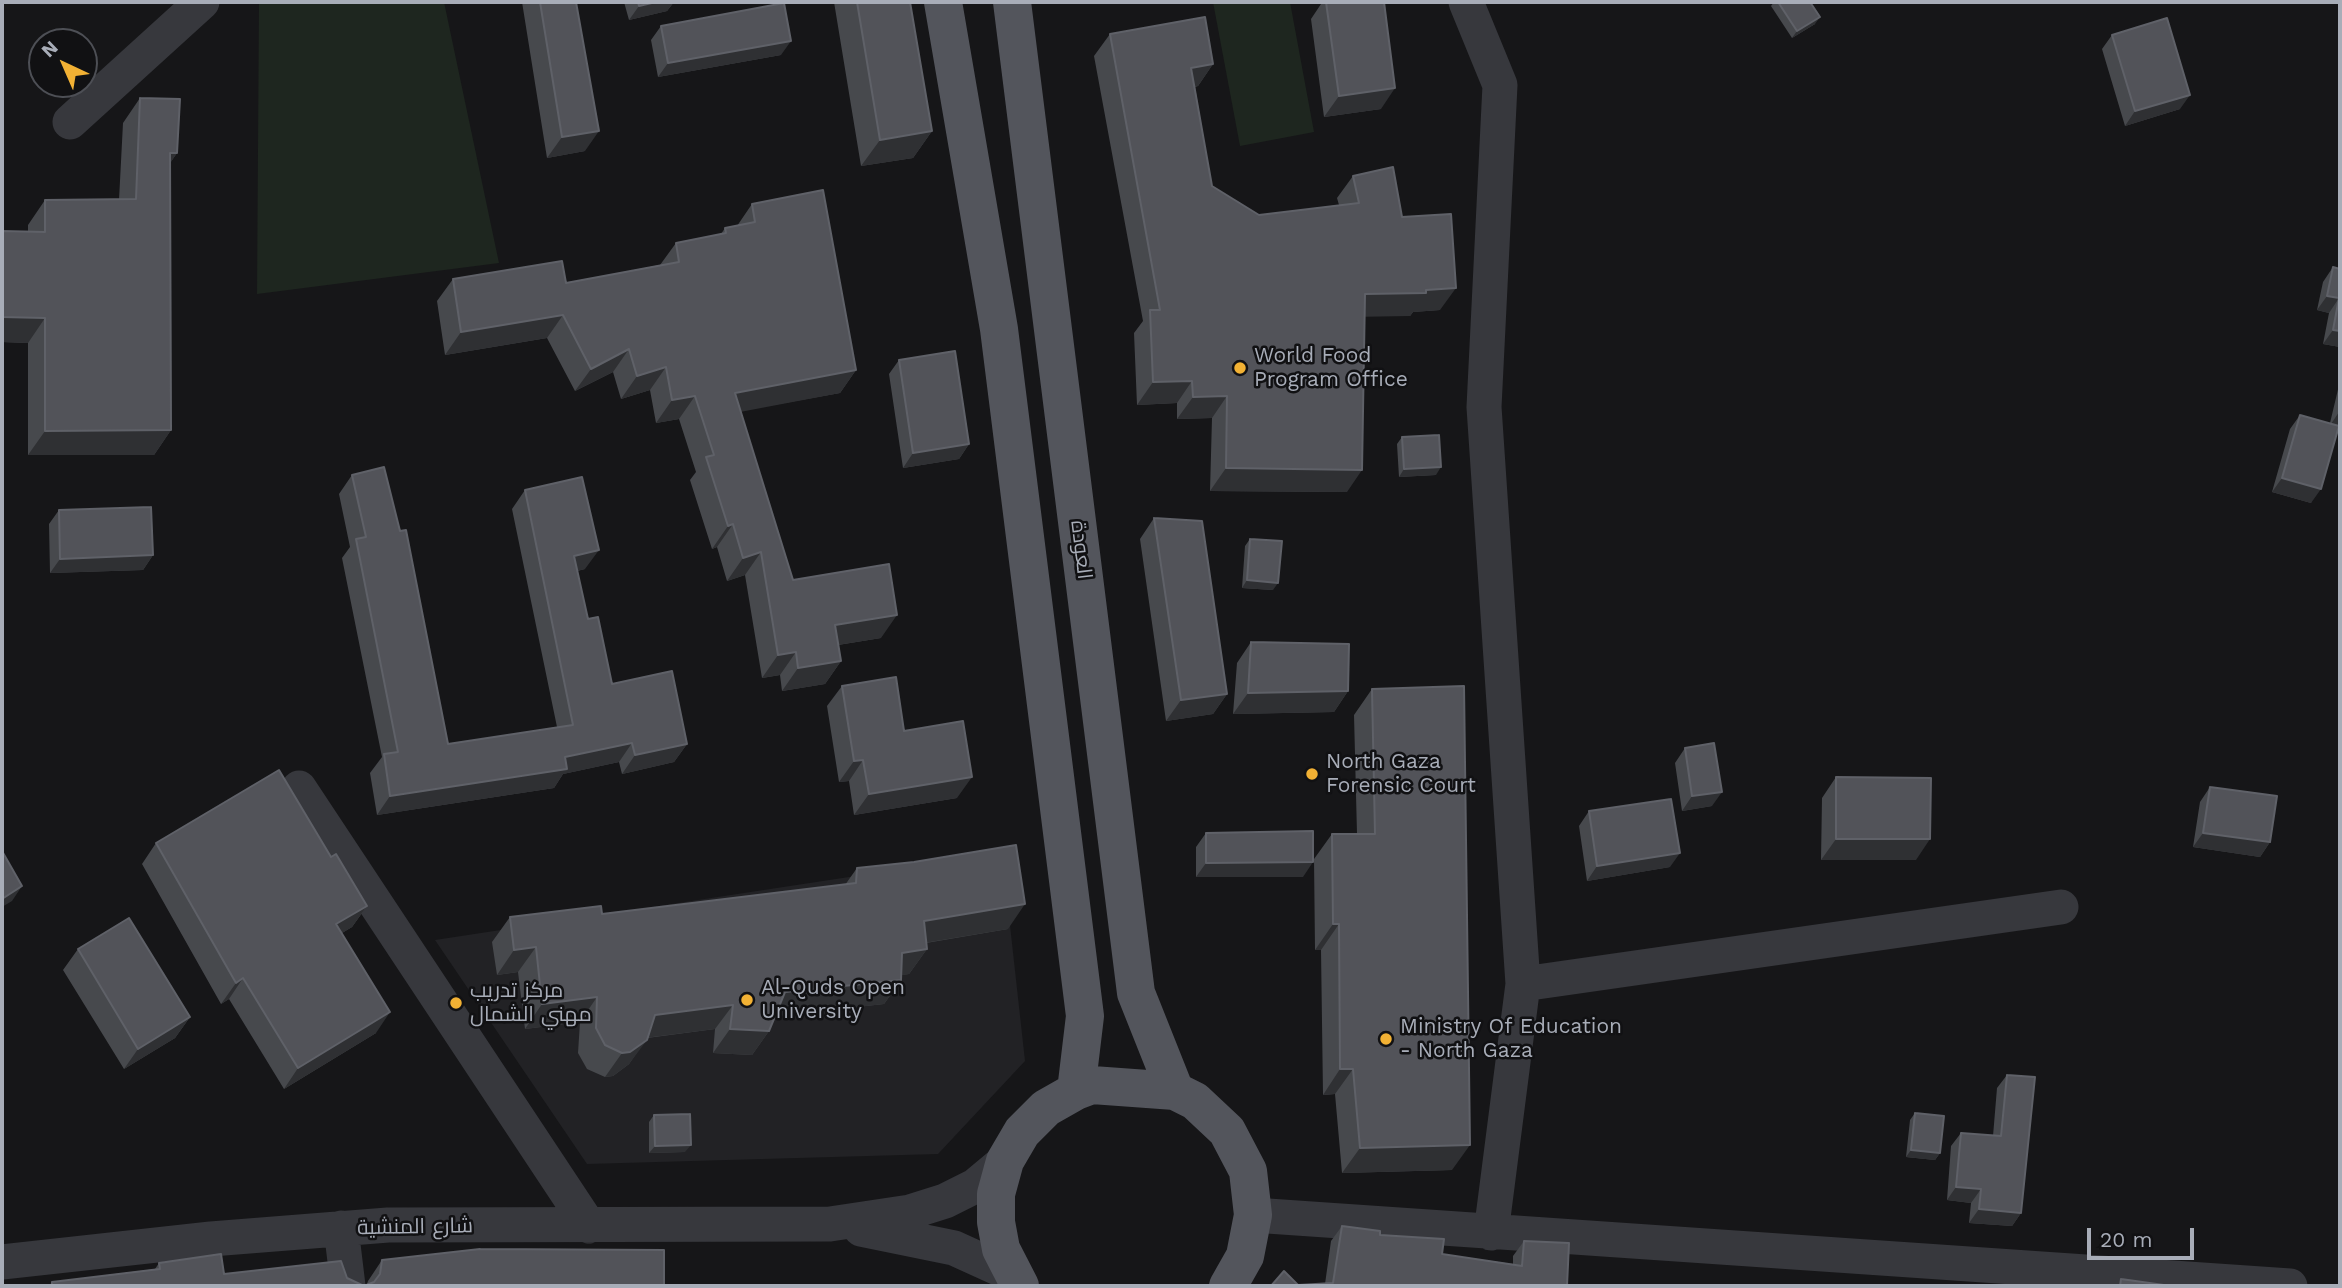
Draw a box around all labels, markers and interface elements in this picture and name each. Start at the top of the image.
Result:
north arrow [28,28,98,98]
text: N [36,36,63,62]
place label: World Food Program Office [1254,343,1408,393]
marker: World Food Program Office [1232,360,1248,376]
street label: العودة [1065,519,1097,581]
place label: North Gaza Forensic Court [1326,749,1476,799]
marker: North Gaza Forensic Court [1304,766,1320,782]
place label: Al-Quds Open University [761,975,905,1025]
place label: مركز تدريب مهني الشمال [470,978,592,1028]
marker: Al-Quds Open University [739,992,755,1008]
marker: مركز تدريب مهني الشمال [448,995,464,1011]
place label: Ministry Of Education - North Gaza [1400,1014,1622,1064]
marker: Ministry Of Education - North Gaza [1378,1031,1394,1047]
street label: شارع المنشية [357,1213,473,1241]
scale bar [2090,1214,2197,1258]
text: 20 m [2100,1227,2152,1252]

